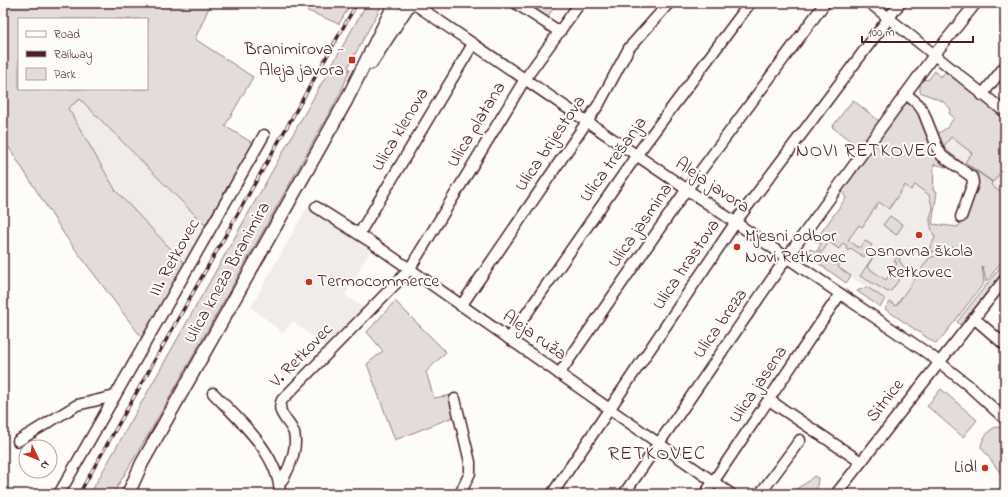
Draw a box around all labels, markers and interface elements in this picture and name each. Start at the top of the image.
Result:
legend [18,18,148,90]
scale bar [862,18,973,44]
text: 100 m [868,24,895,42]
text: Road [54,26,80,44]
place label: Branimirova - Aleja javora [243,37,344,84]
text: Railway [54,46,93,65]
marker: Branimirova - Aleja javora [347,55,357,65]
text: Park [54,66,76,84]
street label: Ulica platana [441,77,513,173]
street label: Ulica klenova [366,83,436,177]
street label: Ulica brijestova [509,91,593,197]
street label: Ulica trešanja [574,112,654,208]
district label: NOVI RETKOVEC [796,138,938,165]
street label: Aleja javora [670,151,754,221]
street label: Ulica jasmina [602,178,680,274]
street label: Ulica kneza Branimira [178,197,278,349]
street label: III. Retkovec [143,214,207,302]
street label: Ulica hrastova [647,214,727,316]
place label: Mjesni odbor Novi Retkovec [745,224,846,271]
marker: Osnovna škola Retkovec [914,230,924,240]
place label: Osnovna škola Retkovec [865,239,973,286]
marker: Mjesni odbor Novi Retkovec [732,242,742,252]
place label: Termocommerce [317,269,440,295]
marker: Termocommerce [304,277,314,287]
street label: Ulica breza [687,284,755,364]
street label: Aleja ruža [497,304,571,368]
street label: V. Retkovec [264,318,340,395]
street label: Ulica jasena [723,341,795,429]
street label: Sitnice [861,373,912,428]
north arrow [18,439,58,479]
district label: RETKOVEC [608,440,706,469]
place label: Lidl [954,455,977,481]
text: N [36,457,53,473]
marker: Lidl [980,463,990,473]

